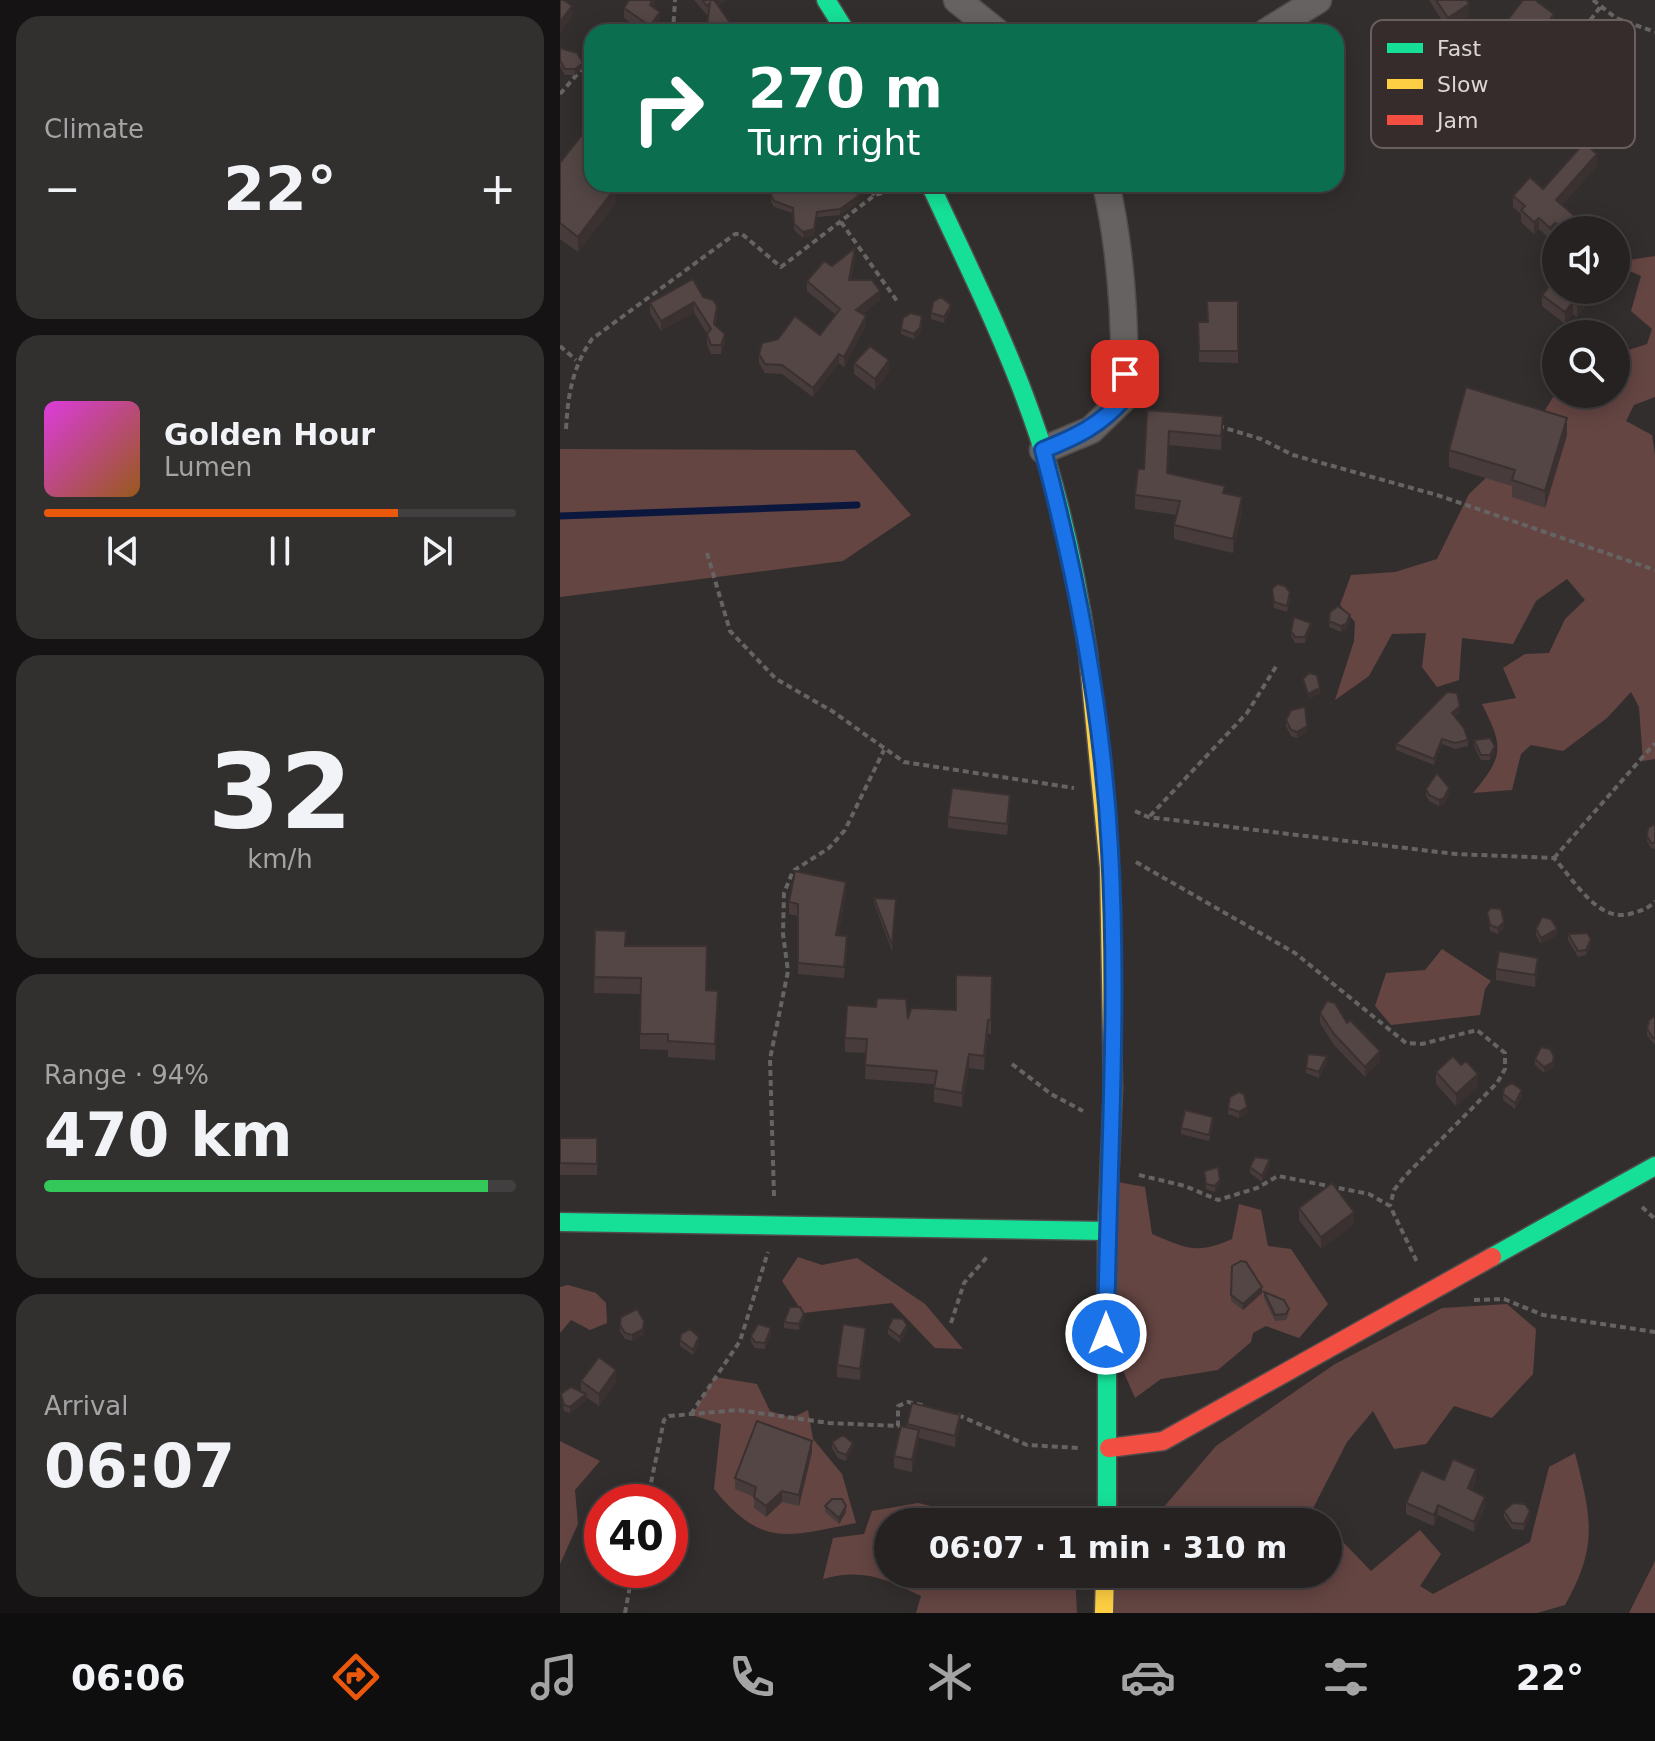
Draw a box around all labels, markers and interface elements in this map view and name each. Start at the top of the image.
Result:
legend [1371,20,1635,148]
text: Fast [1437,36,1482,61]
text: 270 m [748,55,943,120]
icon: right [616,56,720,160]
text: Slow [1437,72,1489,97]
text: Jam [1435,108,1478,133]
text: Climate [44,114,144,144]
text: Turn right [748,122,920,163]
text: 22° [223,154,337,224]
text: − [44,163,81,214]
text: + [479,163,516,214]
map controls [1542,216,1630,408]
button: sound [1542,216,1630,304]
button: search [1542,320,1630,408]
pin [1091,340,1159,408]
icon: arrive [1103,352,1147,396]
text: Golden Hour [164,417,375,452]
text: Lumen [164,452,252,482]
icon: previous [101,529,145,573]
icon: pause [258,529,302,573]
icon: next [415,529,459,573]
text: 32 [208,731,352,853]
text: km/h [247,844,313,874]
text: Range · 94% [44,1060,209,1090]
text: 470 km [44,1100,293,1170]
position arrow [1064,1292,1148,1376]
text: Arrival [44,1391,128,1421]
text: 06:07 [44,1431,235,1501]
speed limit sign: 40 [584,1484,688,1588]
text: 06:07 · 1 min · 310 m [929,1530,1287,1565]
icon: directions [328,1649,384,1705]
icon: music [526,1649,582,1705]
icon: phone [724,1649,780,1705]
icon: climate [922,1649,978,1705]
icon: car [1120,1649,1176,1705]
icon: filters [1318,1649,1374,1705]
text: 06:06 [71,1657,186,1698]
text: 22° [1516,1657,1584,1698]

